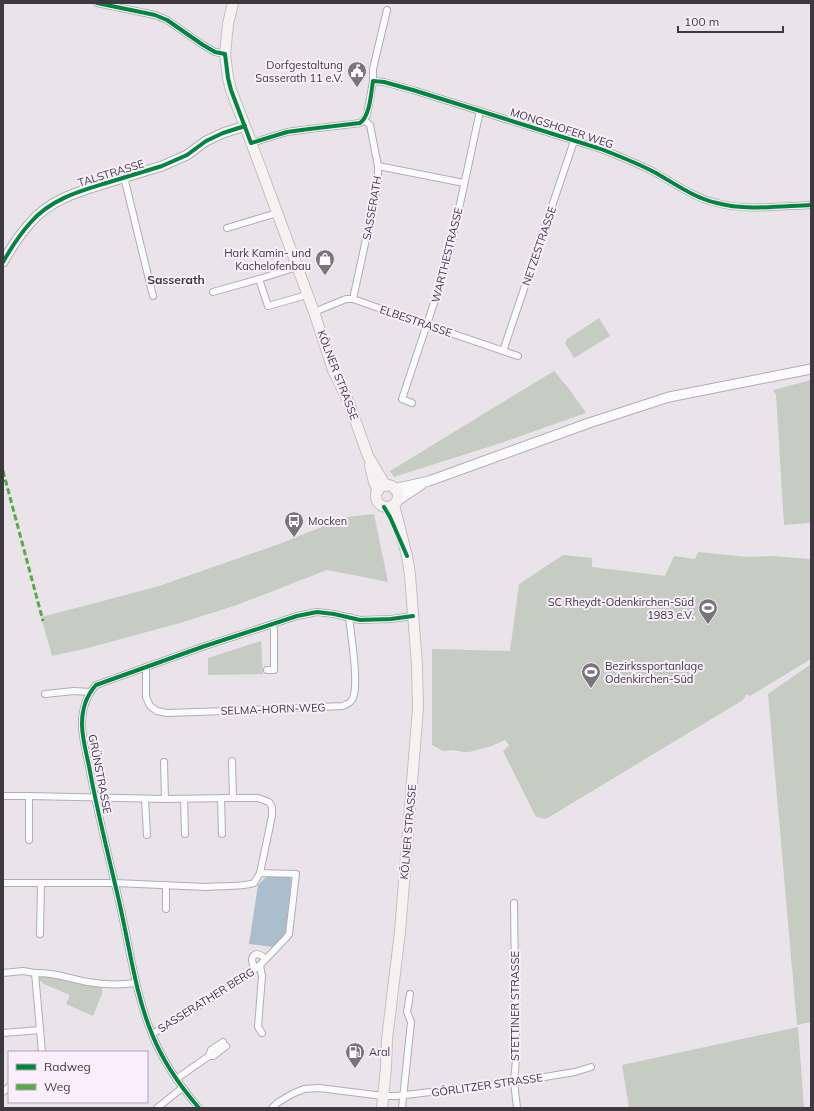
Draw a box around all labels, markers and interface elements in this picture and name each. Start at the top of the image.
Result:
scale bar [678,8,783,34]
text: 100 m [684,14,719,29]
place label: Dorfgestaltung Sasserath 11 e.V. [255,58,343,85]
public building icon: Dorfgestaltung Sasserath 11 e.V. [346,60,368,88]
street label: MONGSHOFER WEG [509,105,615,151]
street label: TALSTRASSE [76,156,146,190]
street label: SASSERATH [359,175,385,241]
street label: NETZESTRASSE [519,204,559,288]
street label: WARTHESTRASSE [428,206,466,304]
place label: Hark Kamin- und Kachelofenbau [224,246,311,273]
shop icon: Hark Kamin- und Kachelofenbau [314,248,336,276]
district label: Sasserath [147,272,205,287]
street label: ELBESTRASSE [378,302,454,340]
street label: KÖLNER STRASSE [314,328,362,422]
bus stop icon: Mocken [283,510,305,538]
place label: Mocken [308,514,347,528]
place label: SC Rheydt-Odenkirchen-Süd 1983 e.V. [548,595,694,622]
sports icon: SC Rheydt-Odenkirchen-Süd 1983 e.V. [697,597,719,625]
place label: Bezirkssportanlage Odenkirchen-Süd [605,659,703,686]
sports icon: Bezirkssportanlage Odenkirchen-Süd [580,661,602,689]
street label: SELMA-HORN-WEG [220,700,326,718]
street label: GRÜNSTRASSE [85,733,115,815]
street label: KÖLNER STRASSE [397,784,419,880]
street label: STETTINER STRASSE [508,951,522,1061]
street label: SASSERATHER BERG [155,965,257,1035]
fuel station icon: Aral [344,1041,366,1069]
place label: Aral [369,1045,390,1059]
legend [8,1051,148,1103]
text: Radweg [44,1059,91,1074]
street label: GÖRLITZER STRASSE [431,1070,543,1100]
text: Weg [44,1079,70,1094]

